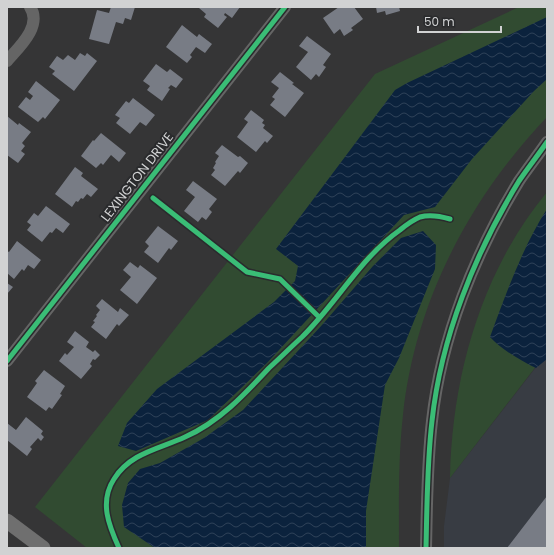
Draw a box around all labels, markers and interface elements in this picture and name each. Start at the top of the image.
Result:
scale bar [418,8,501,34]
text: 50 m [424,13,455,30]
street label: LEXINGTON DRIVE [96,128,178,226]

